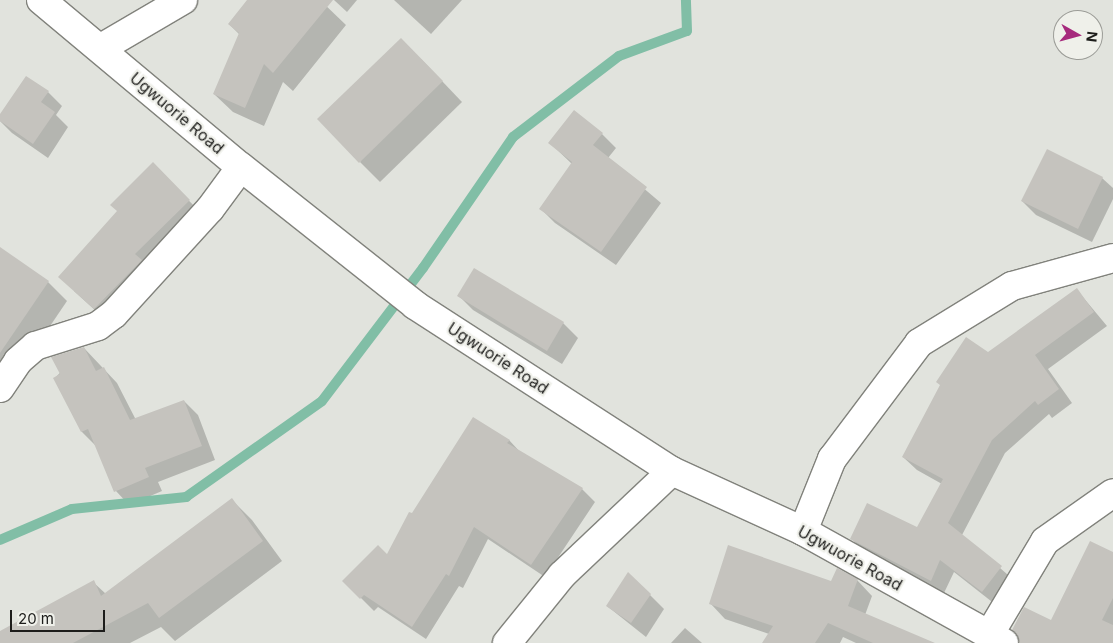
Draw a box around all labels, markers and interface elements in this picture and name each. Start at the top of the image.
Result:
north arrow [1053,10,1103,60]
text: N [1083,30,1101,43]
street label: Ugwuorie Road [126,68,228,158]
street label: Ugwuorie Road [444,318,552,398]
street label: Ugwuorie Road [794,521,906,595]
scale bar [12,600,108,632]
text: 20 m [18,609,54,628]

